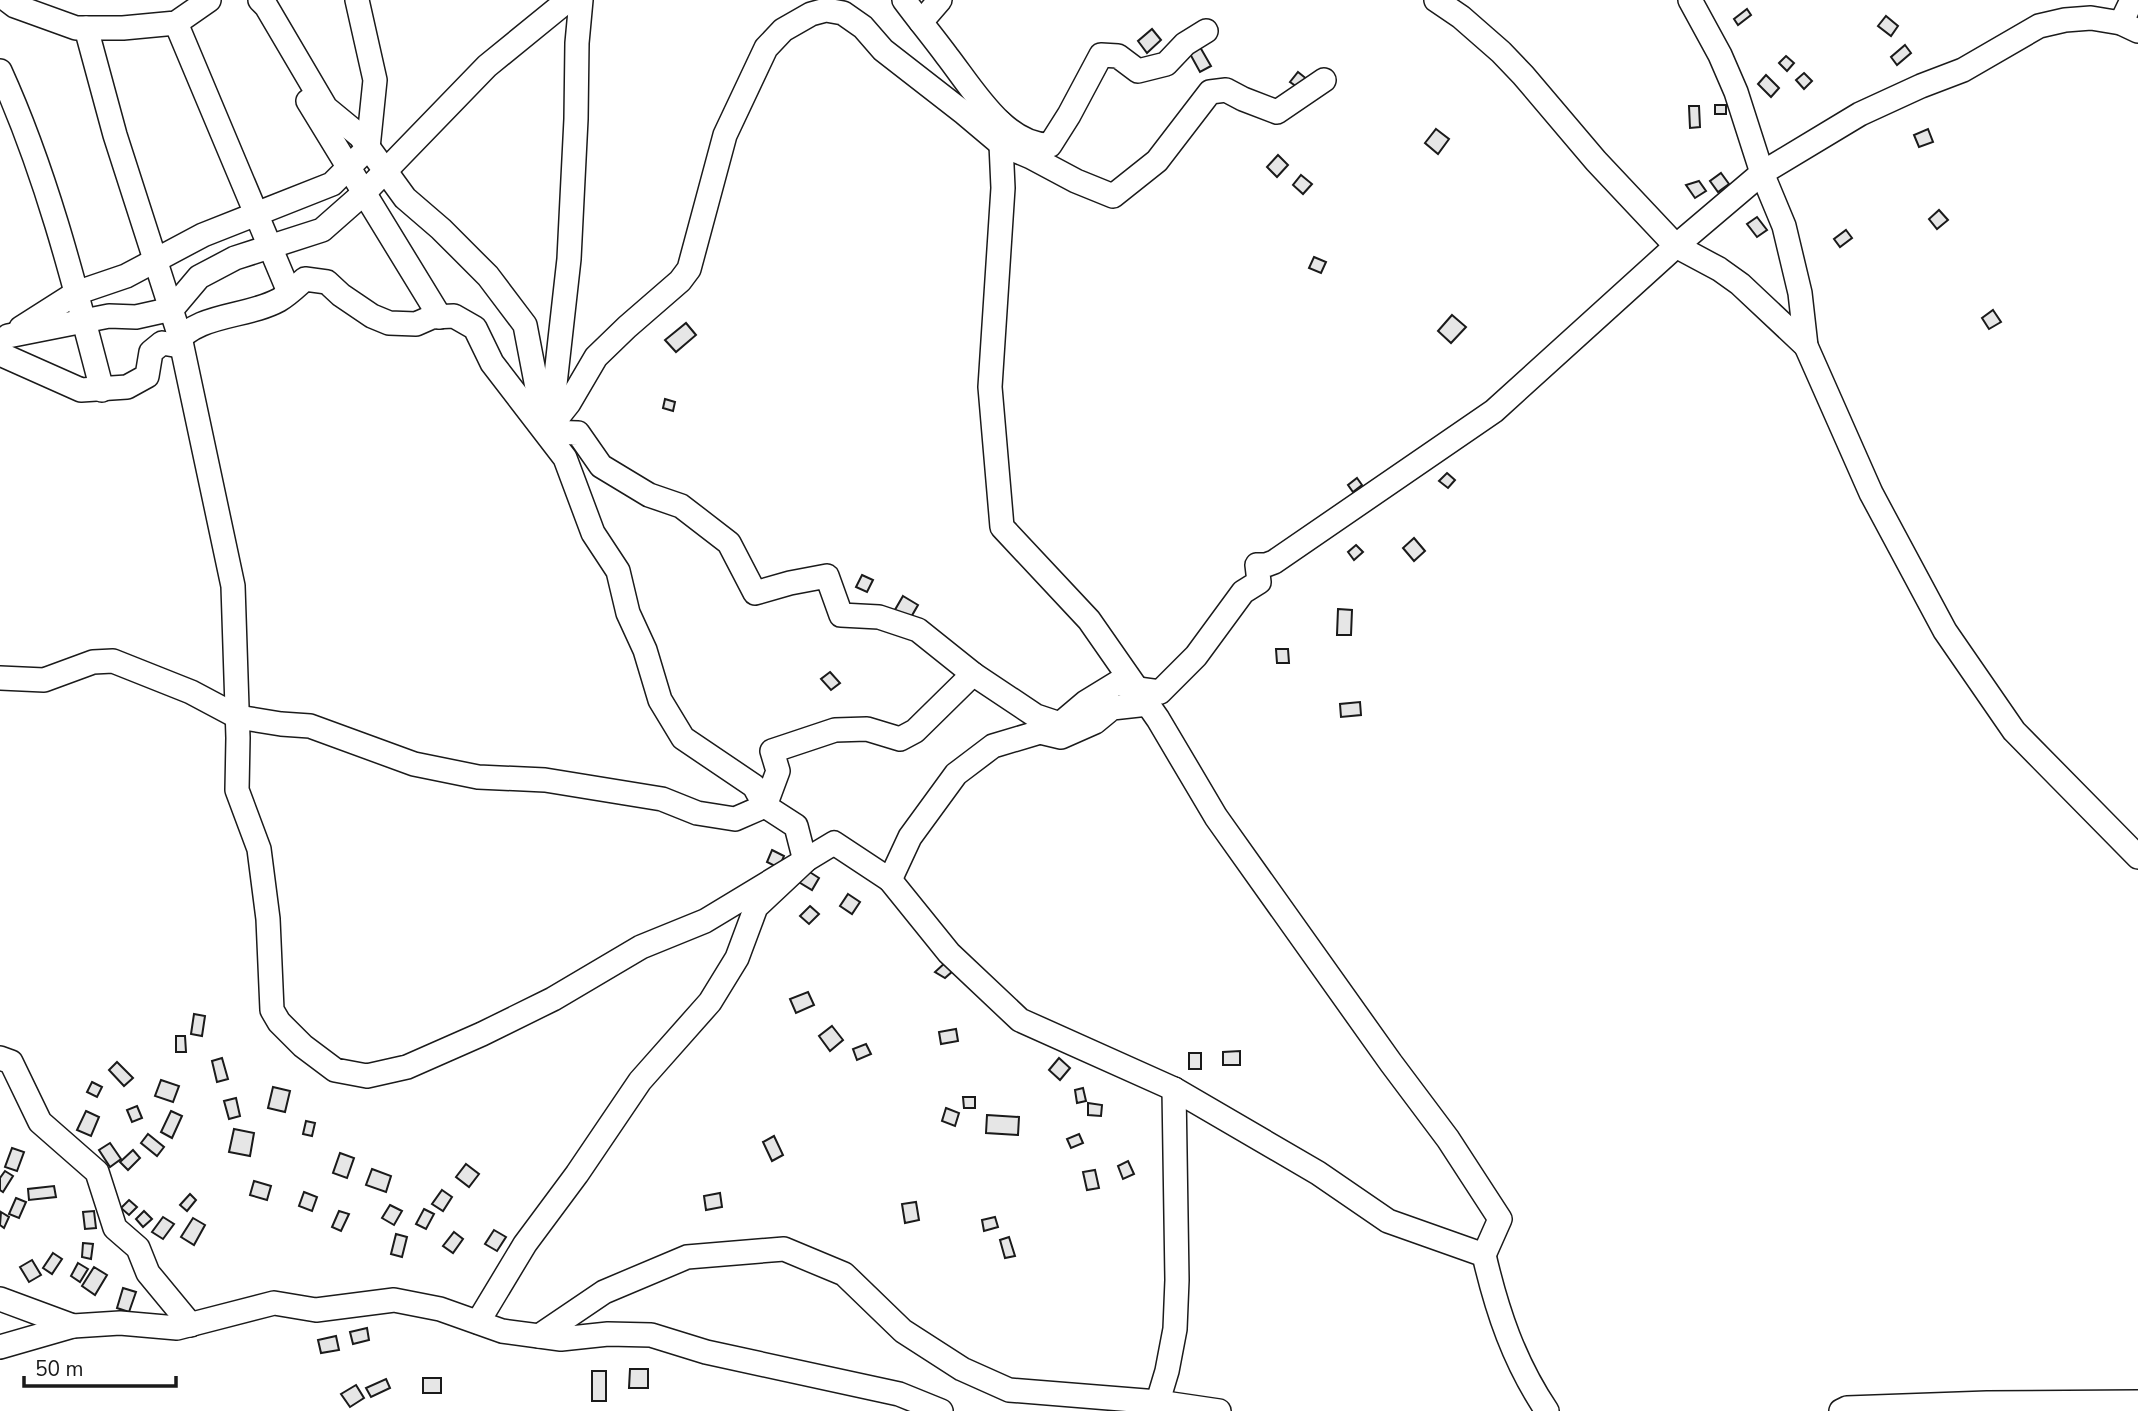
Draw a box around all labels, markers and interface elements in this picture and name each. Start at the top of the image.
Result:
scale bar [24,1344,177,1388]
text: 50 m [35,1355,84,1383]

